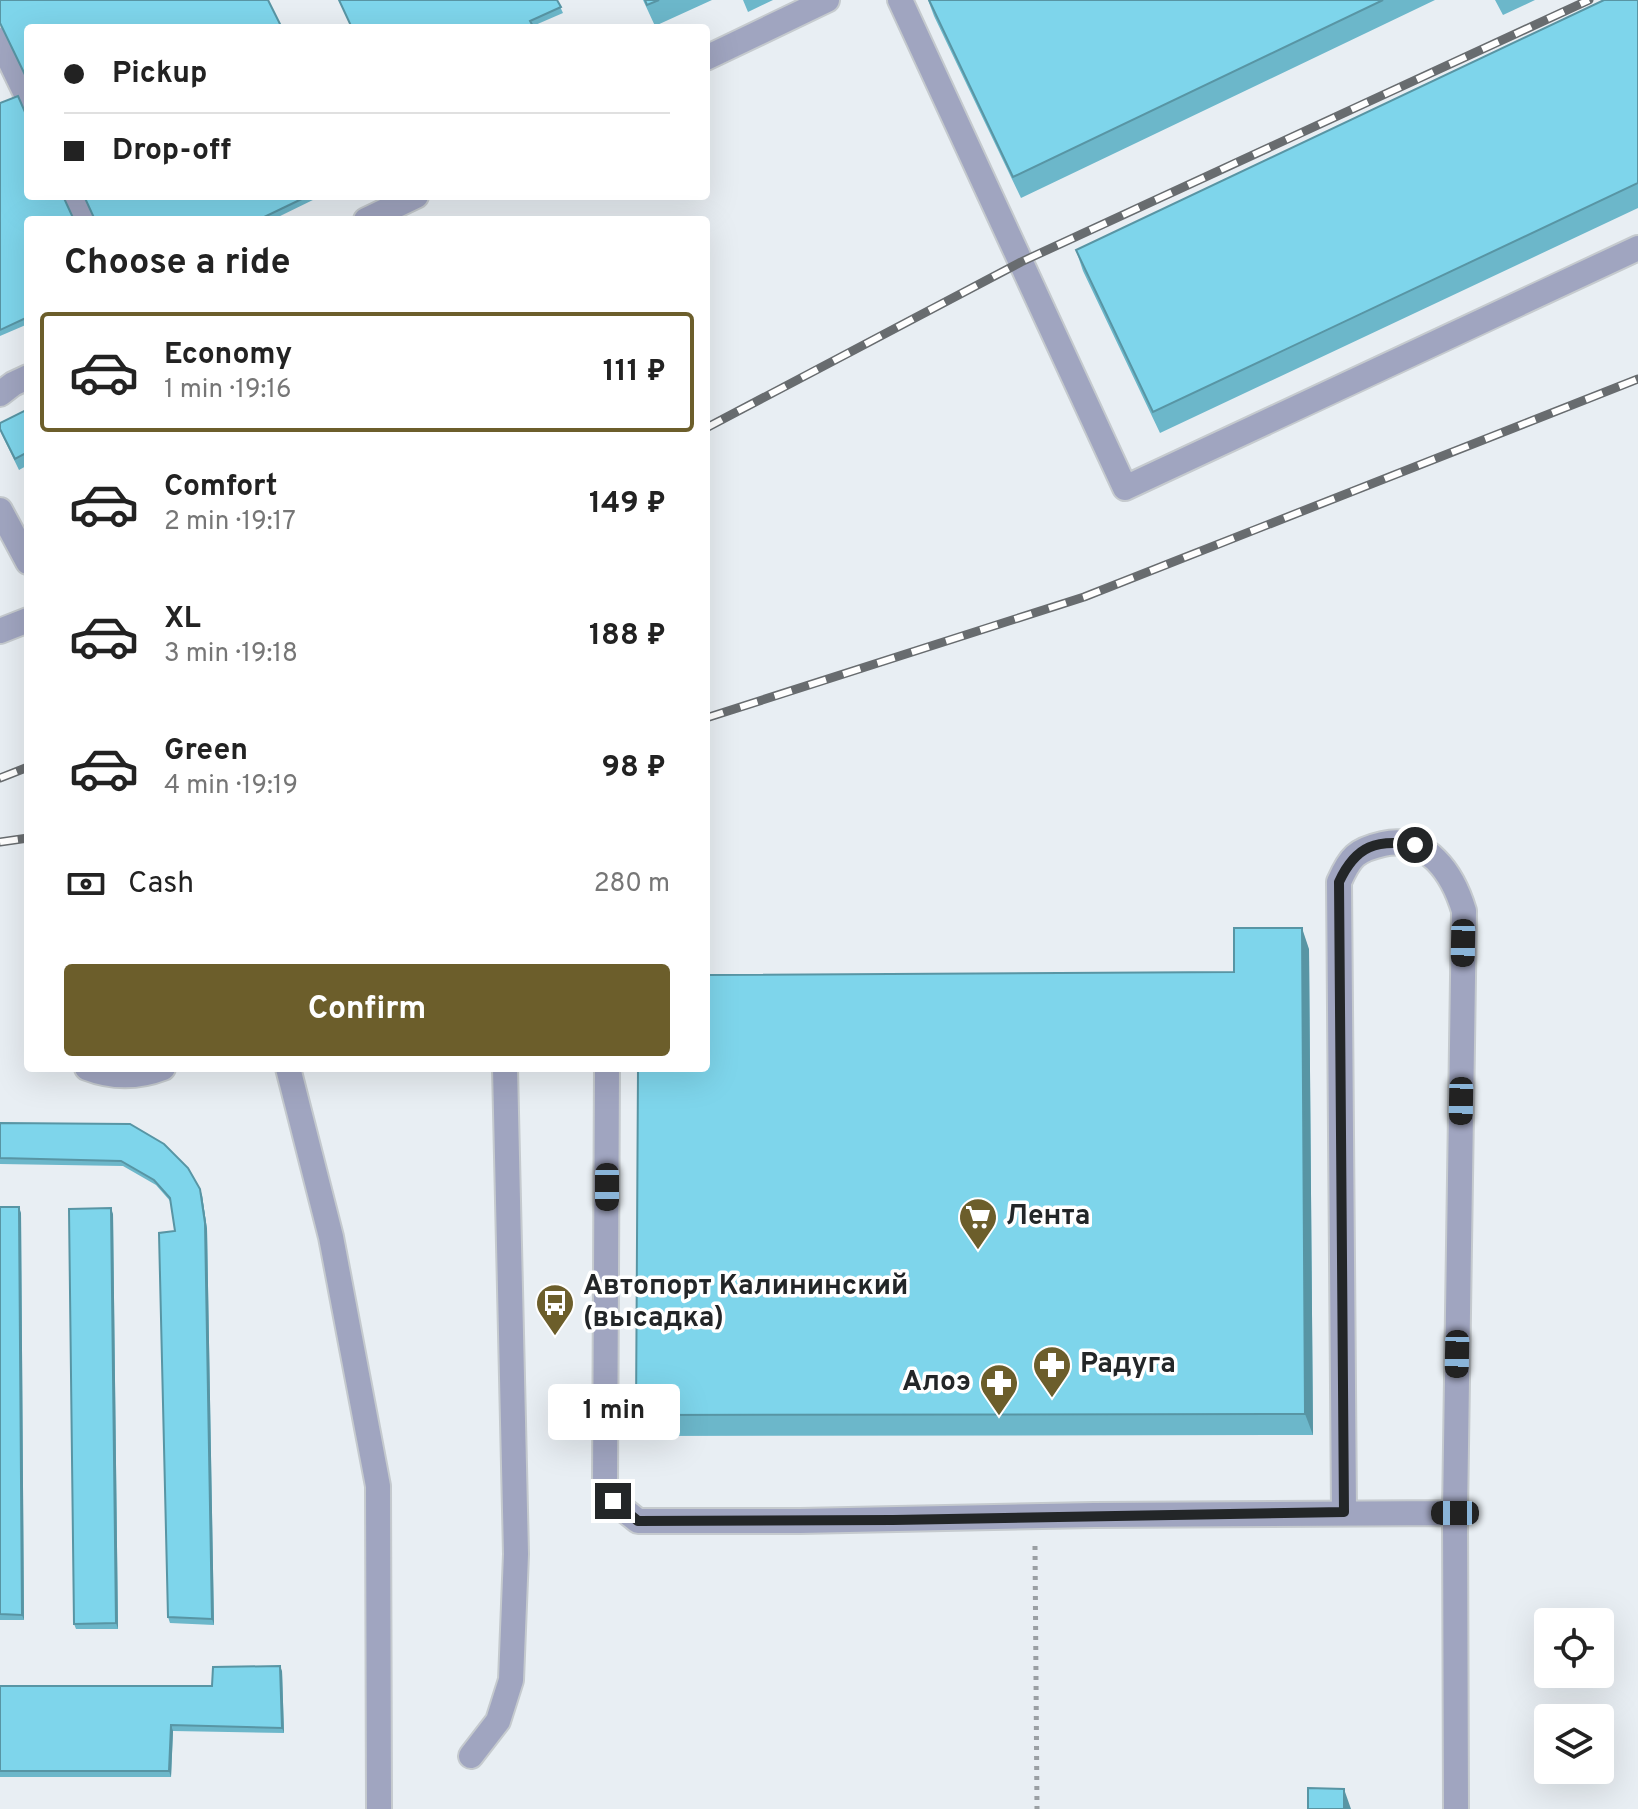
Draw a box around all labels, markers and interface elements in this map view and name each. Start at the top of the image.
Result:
text: Pickup [112,56,207,93]
text: Drop-off [112,133,231,170]
text: Choose a ride [64,241,290,287]
icon: car [68,336,140,408]
text: Economy [164,337,292,374]
text: 111 ₽ [603,354,666,391]
text: 1 min · 19:16 [164,374,292,407]
icon: car [68,468,140,540]
text: Comfort [164,469,277,506]
text: 149 ₽ [589,486,666,523]
text: 2 min · 19:17 [164,506,296,539]
icon: car [68,600,140,672]
text: XL [164,601,201,638]
text: 188 ₽ [589,618,666,655]
text: 3 min · 19:18 [164,638,298,671]
icon: car [68,732,140,804]
text: Green [164,733,248,770]
text: 98 ₽ [601,750,666,787]
text: 4 min · 19:19 [164,770,298,803]
route start [1397,827,1433,863]
icon: cash [64,862,108,906]
text: Cash [128,866,194,903]
text: 280 m [594,868,670,901]
car [1451,919,1475,967]
button: Confirm [64,964,670,1056]
car [1449,1077,1473,1125]
car [595,1163,619,1211]
supermarket icon: Лента [957,1196,999,1251]
place label: Лента [1006,1199,1090,1235]
place label: Автопорт Калининский (высадка) [583,1269,908,1337]
bus stop icon: Автопорт Калининский (высадка) [534,1282,576,1337]
car [1445,1330,1469,1378]
pharmacy icon: Радуга [1031,1344,1073,1399]
place label: Радуга [1080,1347,1176,1383]
pharmacy icon: Алоэ [978,1362,1020,1417]
place label: Алоэ [902,1365,971,1401]
callout: 1 min [547,1385,679,1441]
text: 1 min [583,1395,645,1428]
route end [595,1483,631,1519]
car [1431,1501,1479,1525]
map controls [1534,1608,1614,1784]
button: locate [1534,1608,1614,1688]
button: layers [1534,1704,1614,1784]

